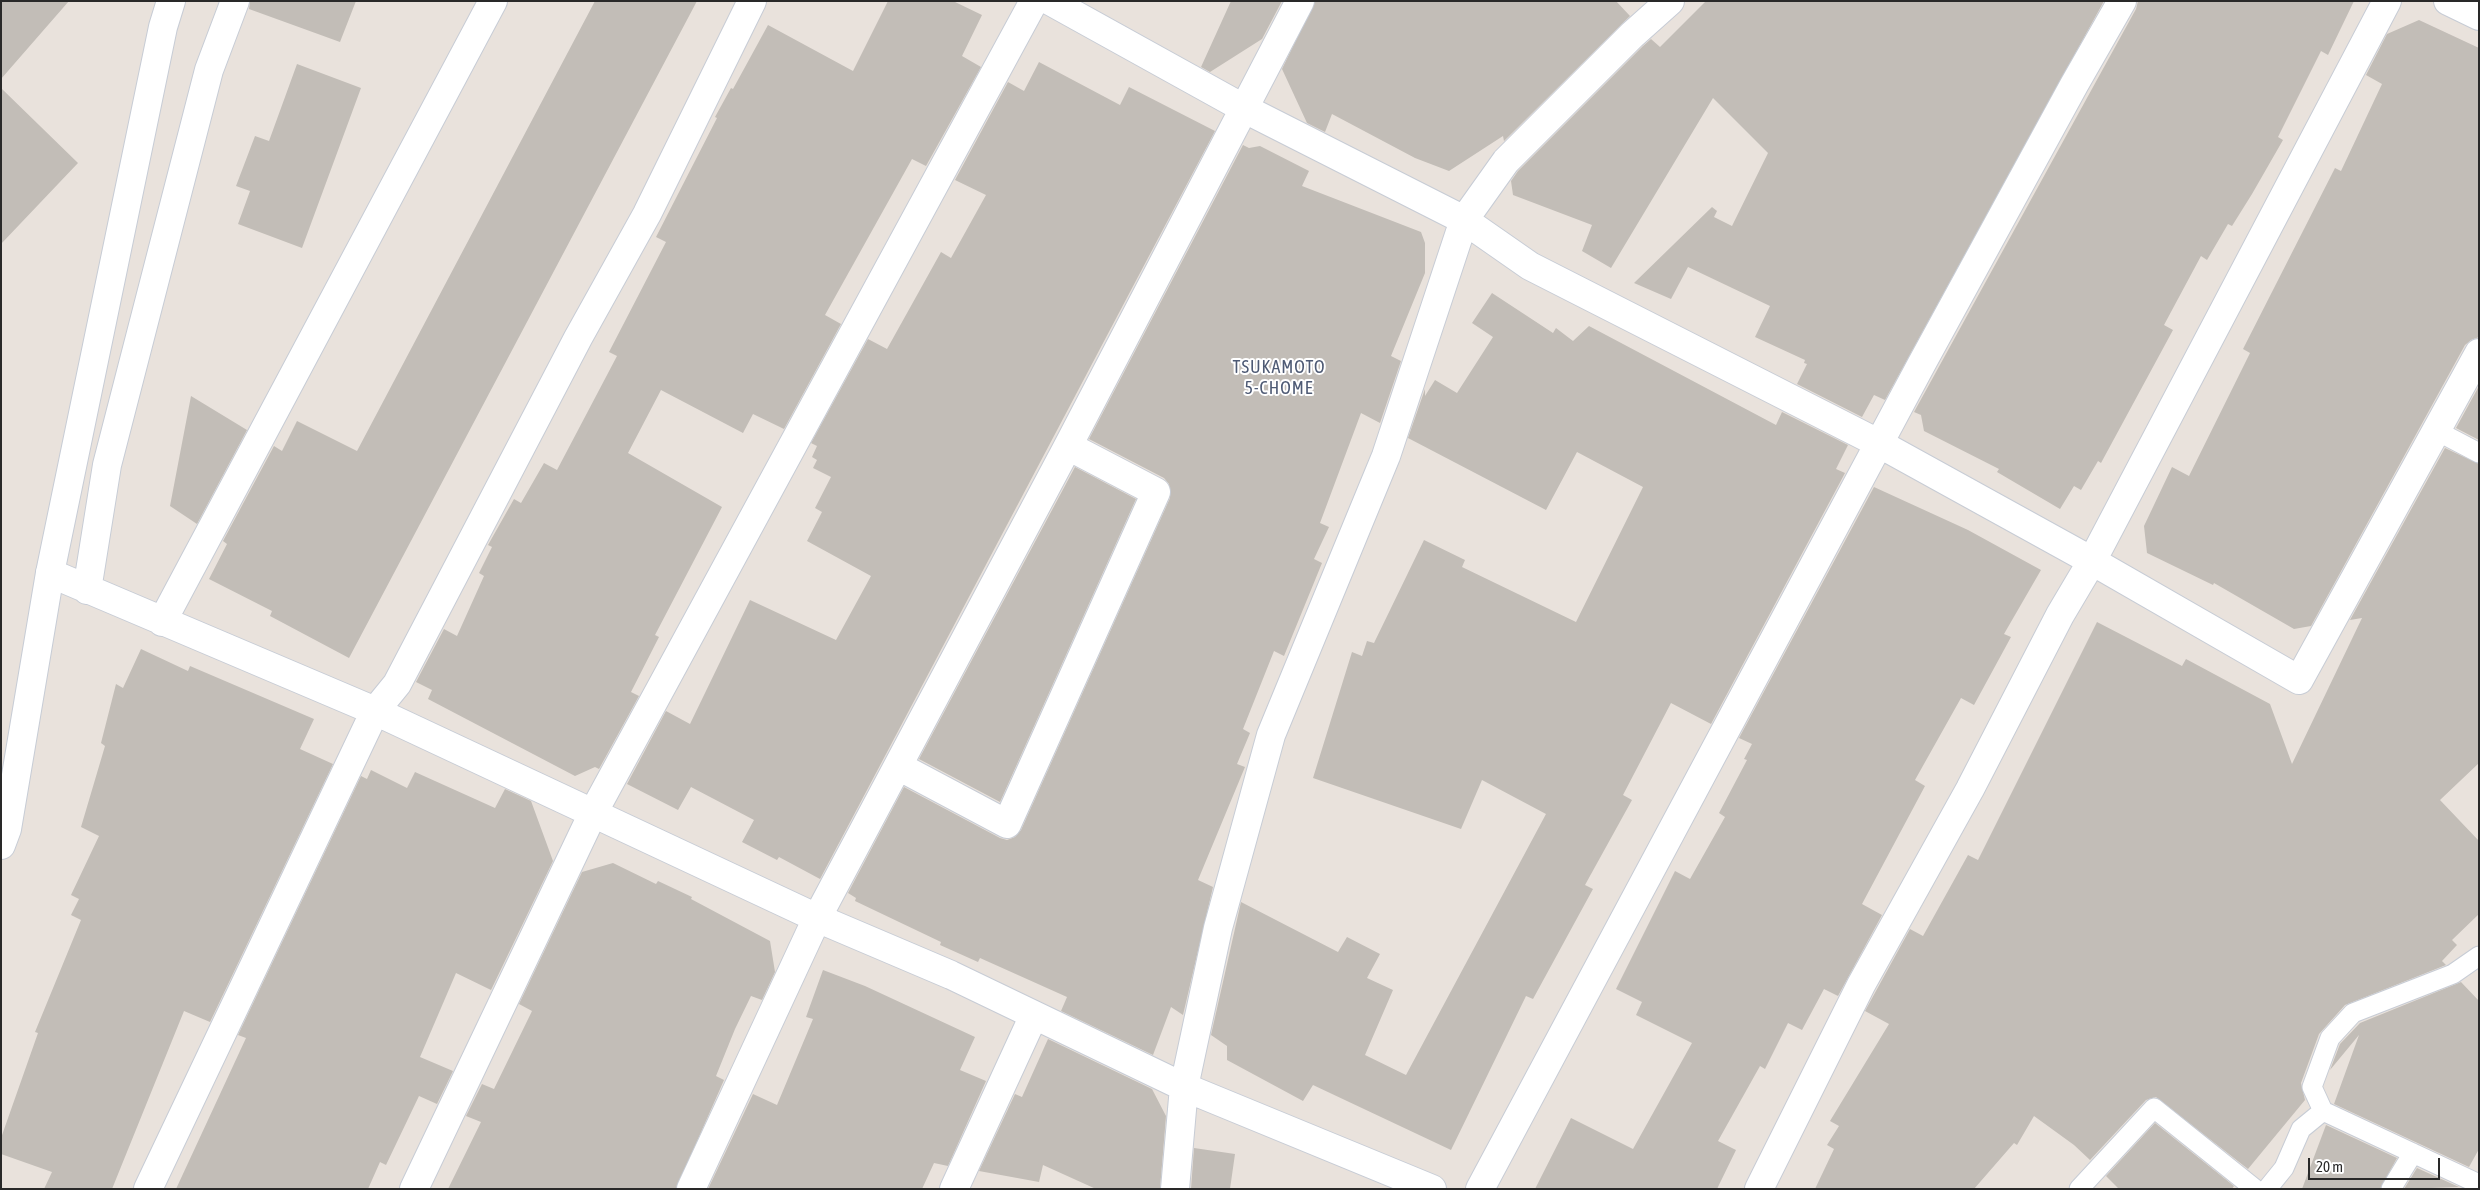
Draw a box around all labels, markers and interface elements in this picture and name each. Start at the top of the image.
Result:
district label: TSUKAMOTO 5-CHOME [1231,356,1327,398]
scale bar [2310,1148,2442,1180]
text: 20 m [2316,1158,2343,1175]

